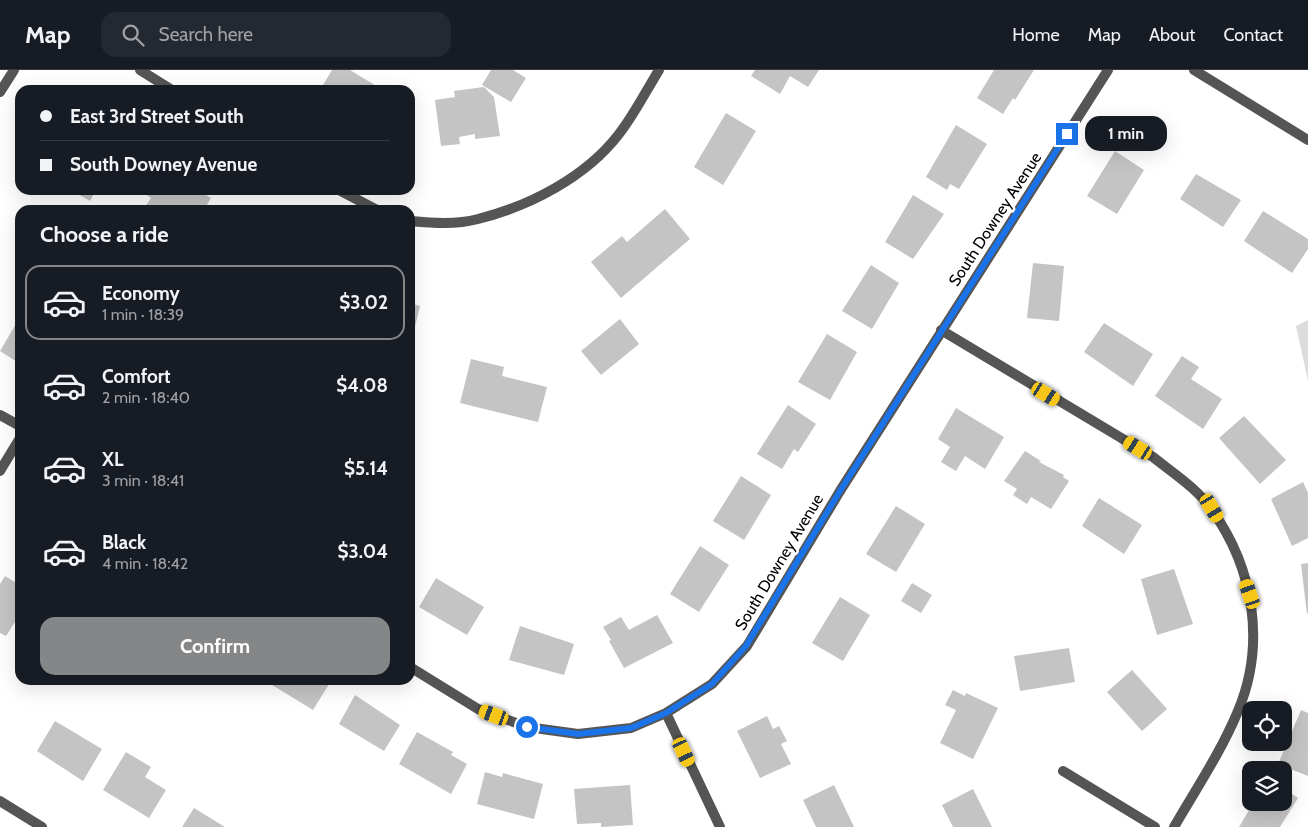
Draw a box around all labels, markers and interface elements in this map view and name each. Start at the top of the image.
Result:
search box [101,12,451,57]
text: Map [25,20,71,49]
icon: search [119,21,147,49]
text: Search here [159,23,253,46]
text: Home [1012,24,1060,46]
text: Map [1088,24,1121,46]
text: About [1149,24,1195,46]
text: Contact [1223,24,1283,46]
text: East 3rd Street South [70,105,244,128]
callout: 1 min [1084,116,1167,152]
route end [1056,123,1078,145]
text: 1 min [1108,124,1144,143]
street label: South Downey Avenue [945,149,1045,289]
text: South Downey Avenue [70,153,257,176]
text: Choose a ride [40,221,169,248]
icon: car [42,280,87,325]
text: Economy [102,282,180,305]
text: $3.02 [339,291,388,314]
text: 1 min · 18:39 [102,305,184,324]
icon: car [42,363,87,408]
text: Comfort [102,365,171,388]
text: $4.08 [336,374,388,397]
car [1029,380,1062,408]
text: 2 min · 18:40 [102,388,190,407]
car [1121,434,1154,462]
icon: car [42,446,87,491]
text: XL [102,448,123,471]
text: $5.14 [344,457,388,480]
text: 3 min · 18:41 [102,471,184,490]
street label: South Downey Avenue [731,490,827,634]
car [1197,491,1226,525]
icon: car [42,529,87,574]
text: Black [102,531,146,554]
text: $3.04 [337,540,388,563]
text: 4 min · 18:42 [102,554,188,573]
car [1238,577,1261,611]
button: Confirm [40,617,390,675]
map controls [1242,701,1292,811]
button: locate [1242,701,1292,751]
car [477,703,510,727]
route start [516,716,538,738]
car [670,735,697,769]
button: layers [1242,761,1292,811]

